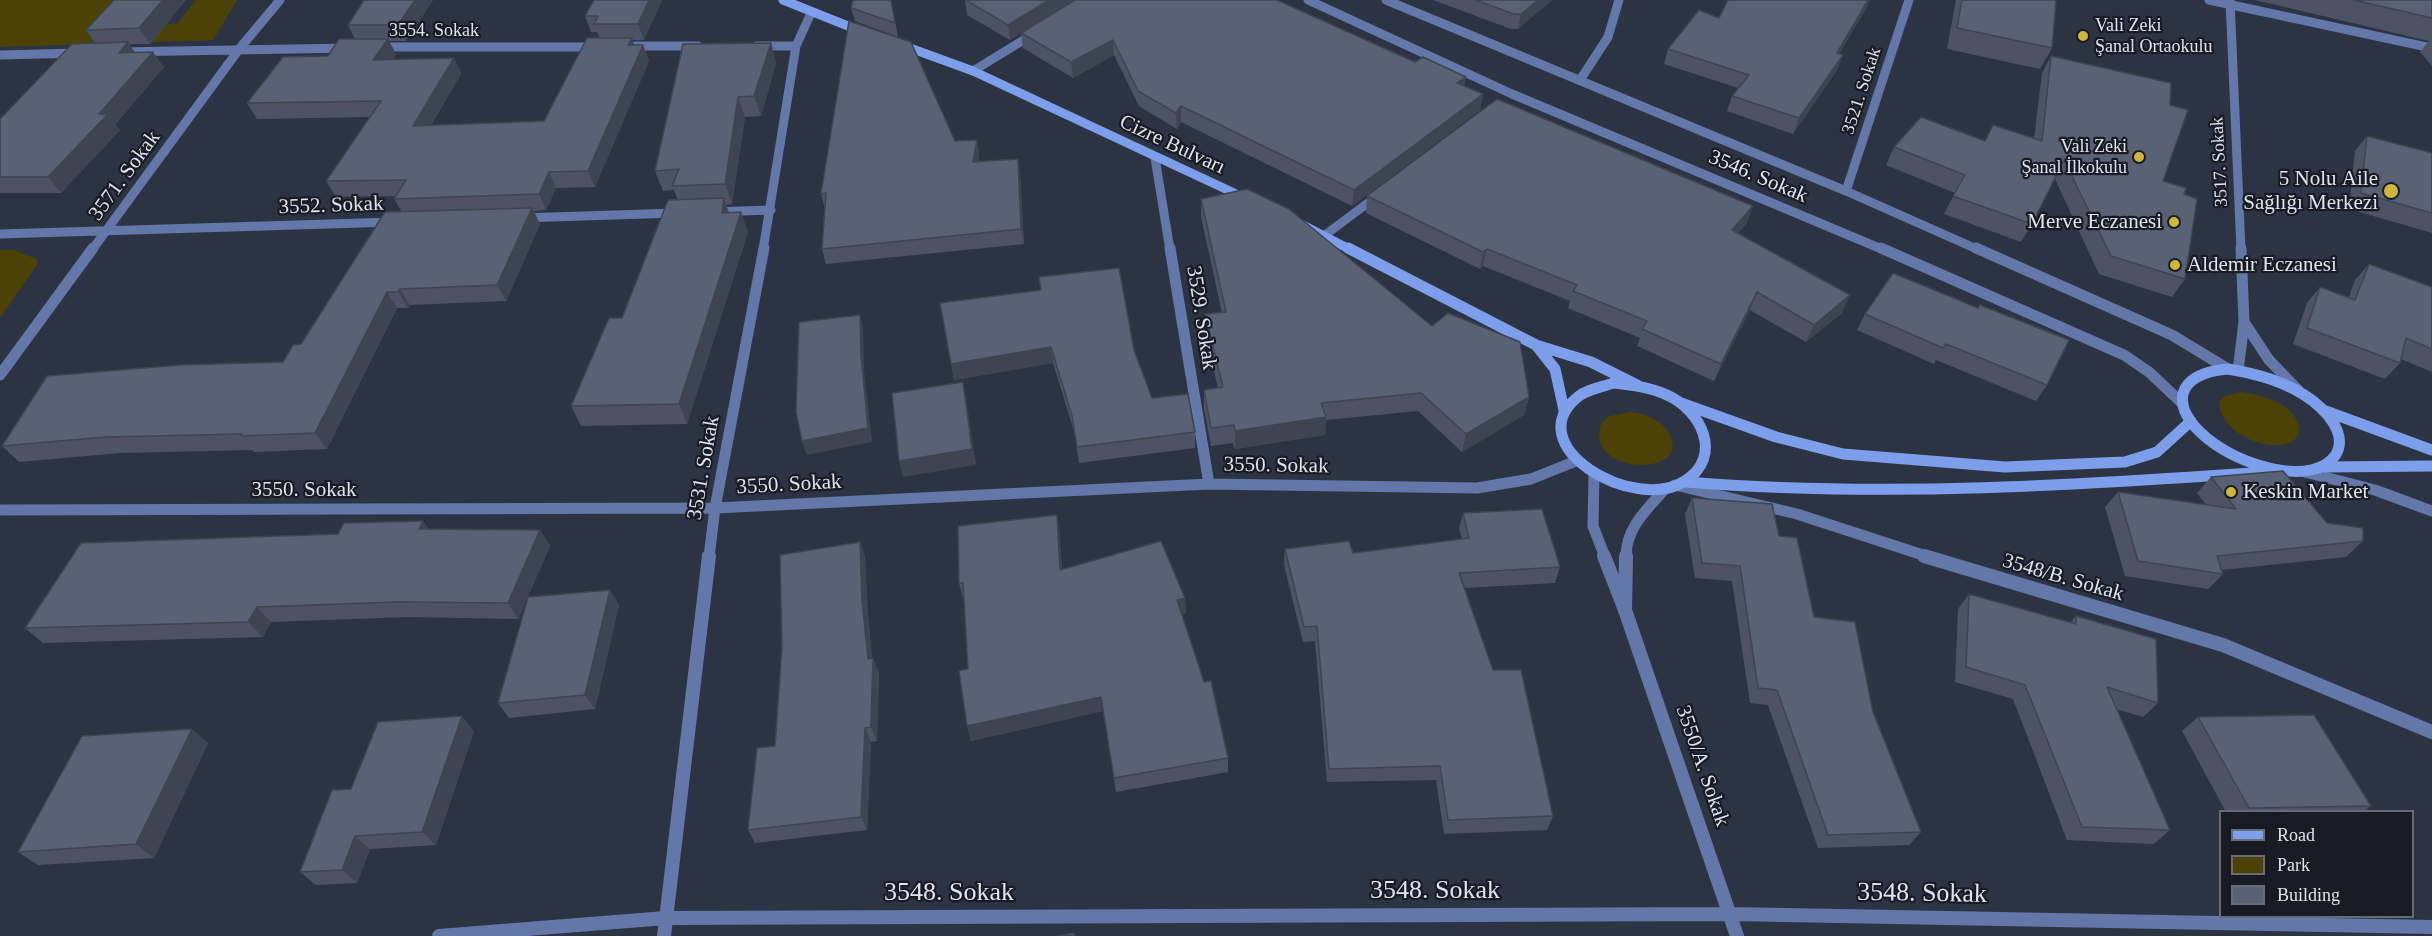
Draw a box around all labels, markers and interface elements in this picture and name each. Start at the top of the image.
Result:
place label: Vali Zeki Şanal Ortaokulu [2095,15,2212,57]
street label: 3554. Sokak [389,20,479,42]
marker: Vali Zeki Şanal Ortaokulu [2076,29,2090,43]
street label: 3521. Sokak [1838,45,1886,137]
street label: Cizre Bulvarı [1115,110,1229,180]
street label: 3517. Sokak [2207,116,2233,208]
street label: 3571. Sokak [84,126,166,226]
place label: Vali Zeki Şanal İlkokulu [2022,136,2127,178]
street label: 3546. Sokak [1705,145,1811,209]
marker: Vali Zeki Şanal İlkokulu [2132,150,2146,164]
place label: 5 Nolu Aile Sağlığı Merkezi [2243,166,2378,216]
marker: 5 Nolu Aile Sağlığı Merkezi [2382,182,2400,200]
street label: 3552. Sokak [278,192,384,220]
place label: Merve Eczanesi [2027,209,2162,235]
marker: Merve Eczanesi [2167,215,2181,229]
place label: Aldemir Eczanesi [2187,252,2337,278]
marker: Aldemir Eczanesi [2168,258,2182,272]
street label: 3529. Sokak [1180,264,1222,372]
street label: 3531. Sokak [682,414,726,522]
street label: 3550. Sokak [1223,452,1329,480]
street label: 3550. Sokak [736,470,842,500]
street label: 3550. Sokak [252,477,356,503]
place label: Keskin Market [2243,479,2368,505]
marker: Keskin Market [2224,485,2238,499]
street label: 3548/B. Sokak [2000,549,2126,607]
street label: 3550/A. Sokak [1670,702,1734,830]
legend [2219,810,2414,918]
text: Road [2277,825,2315,845]
text: Park [2277,855,2310,875]
street label: 3548. Sokak [1370,875,1500,907]
street label: 3548. Sokak [884,877,1014,909]
street label: 3548. Sokak [1857,877,1987,911]
text: Building [2277,885,2340,905]

